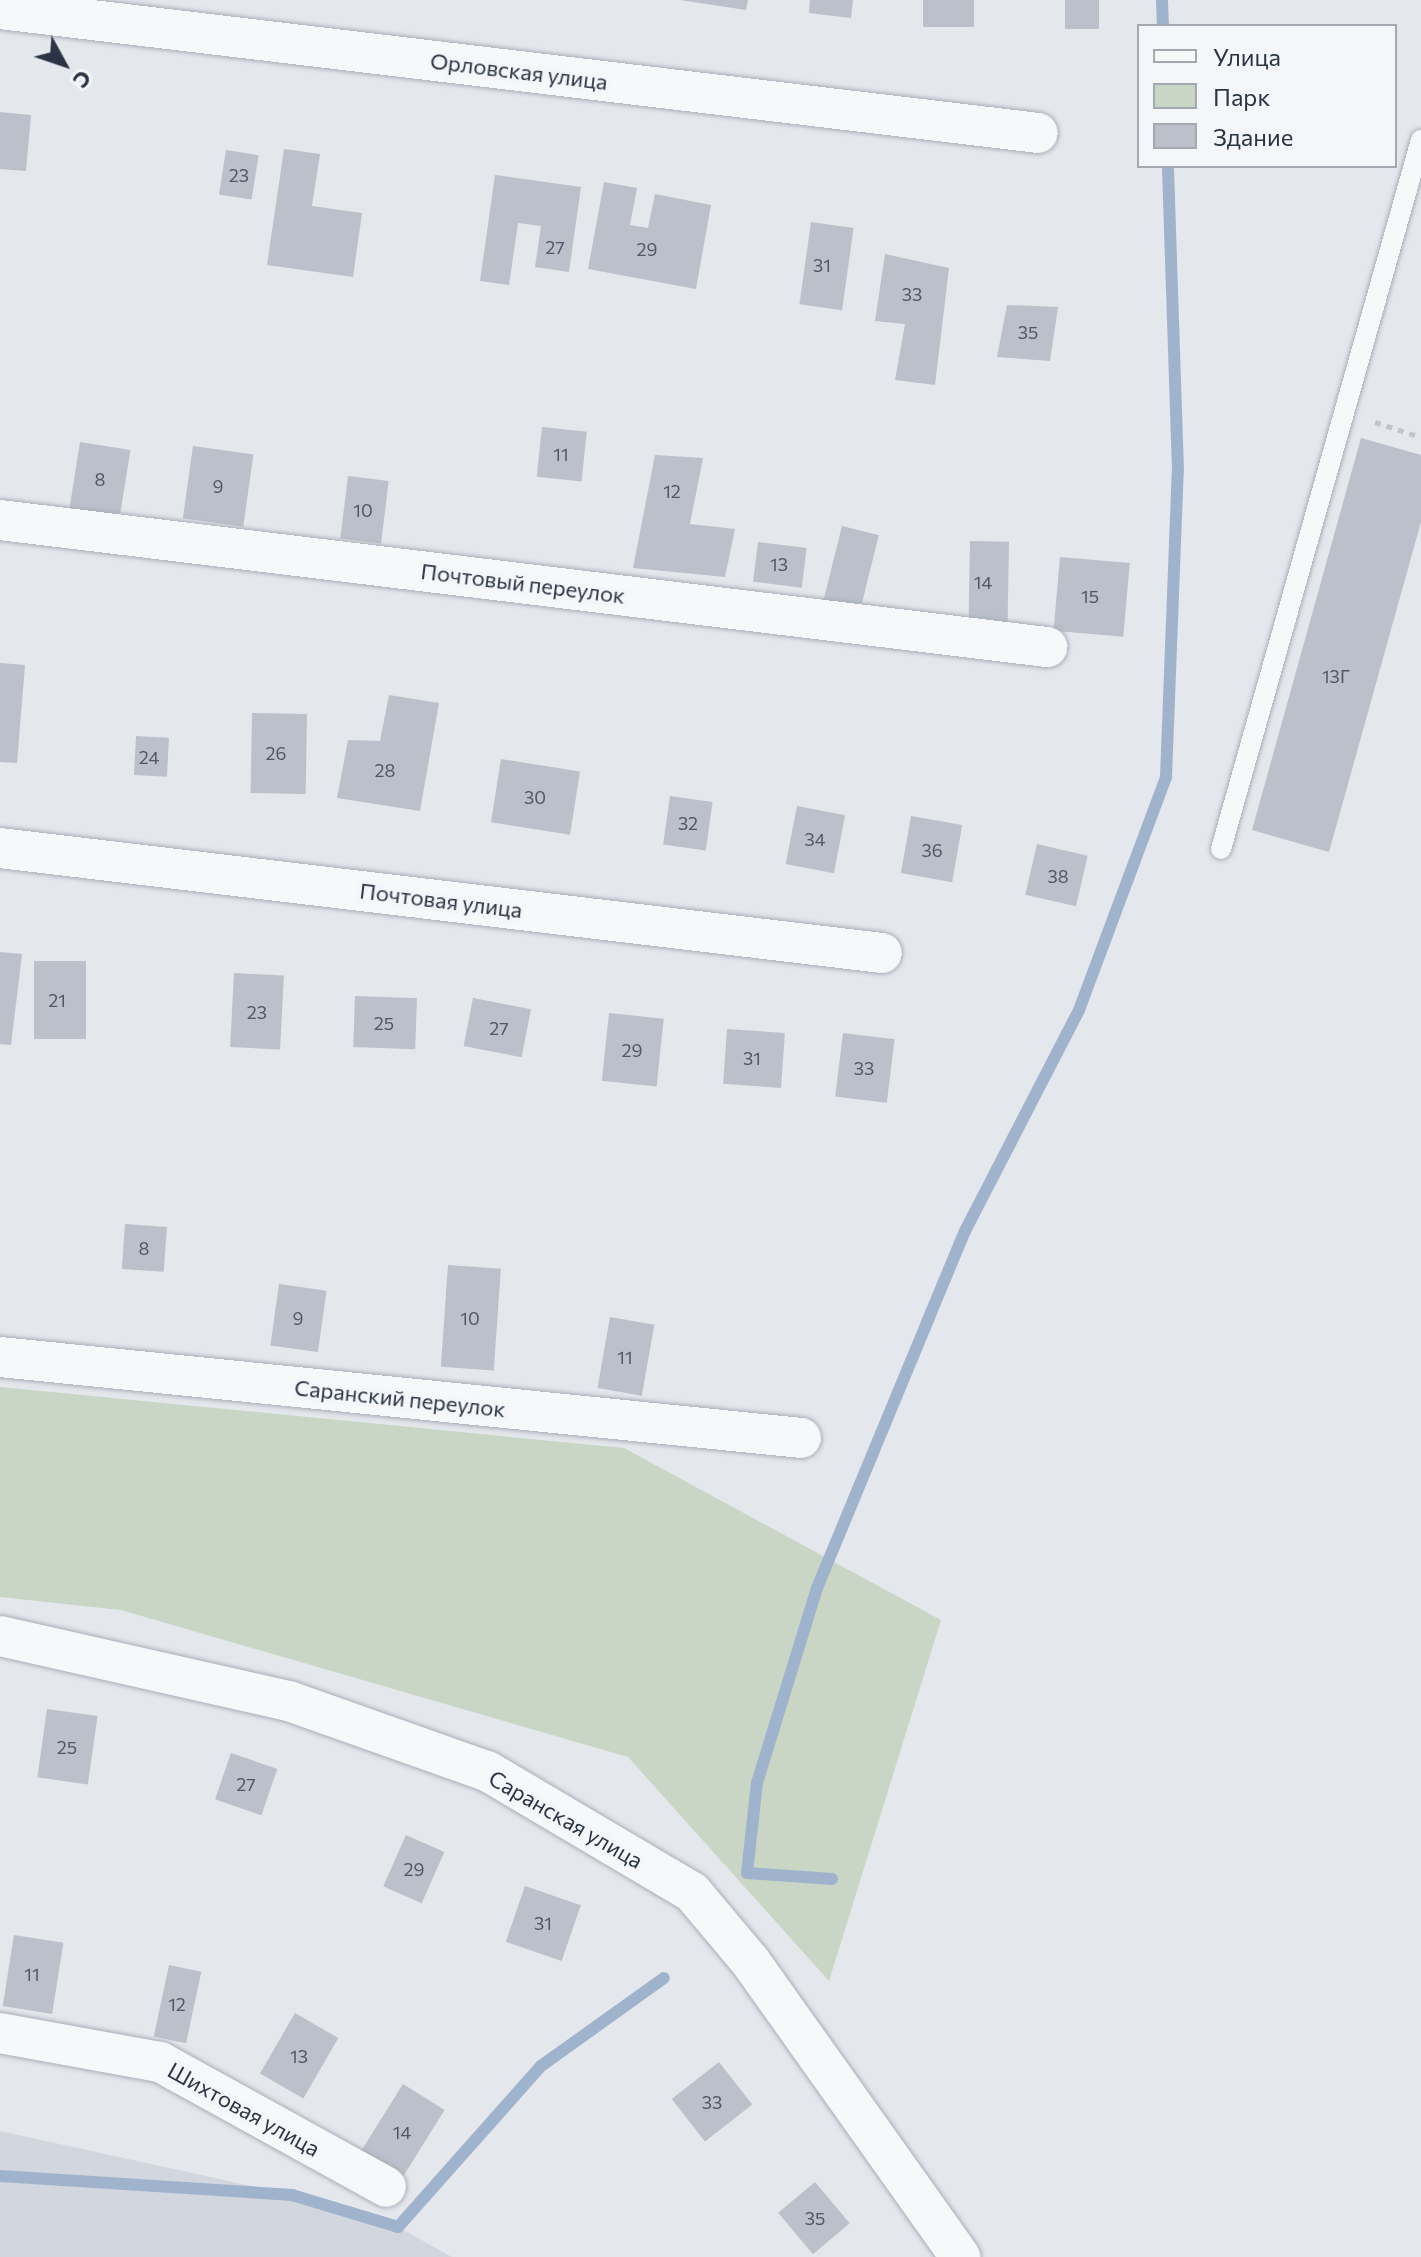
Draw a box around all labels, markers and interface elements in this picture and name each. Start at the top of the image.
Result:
north arrow [24,24,104,104]
legend [1137,24,1397,168]
text: Улица [1213,42,1281,71]
street label: Орловская улица [429,47,609,95]
text: С [68,65,98,94]
text: Парк [1213,82,1270,111]
text: Здание [1213,122,1293,151]
house number: 23 [229,164,249,186]
house number: 27 [545,236,565,258]
house number: 29 [637,238,657,260]
house number: 31 [813,254,831,276]
house number: 33 [902,283,922,305]
house number: 35 [1018,321,1038,343]
house number: 11 [553,443,569,465]
house number: 8 [95,468,105,490]
house number: 9 [213,475,223,497]
house number: 12 [663,480,681,502]
house number: 10 [353,499,373,521]
house number: 13 [770,553,788,575]
street label: Почтовый переулок [419,557,627,609]
house number: 14 [974,571,992,593]
house number: 15 [1081,585,1099,607]
house number: 13Г [1322,665,1350,687]
house number: 26 [266,742,286,764]
house number: 24 [139,746,159,768]
house number: 28 [375,759,395,781]
house number: 30 [524,786,546,808]
house number: 32 [678,812,698,834]
house number: 34 [804,828,826,850]
house number: 36 [921,839,943,861]
house number: 38 [1047,865,1069,887]
street label: Почтовая улица [358,877,524,923]
house number: 21 [48,989,66,1011]
house number: 23 [247,1001,267,1023]
house number: 25 [374,1012,394,1034]
house number: 27 [489,1017,509,1039]
house number: 29 [622,1039,642,1061]
house number: 31 [743,1047,761,1069]
house number: 33 [854,1057,874,1079]
house number: 8 [139,1237,149,1259]
house number: 9 [293,1307,303,1329]
house number: 10 [460,1307,480,1329]
house number: 11 [617,1346,633,1368]
street label: Саранский переулок [293,1374,507,1422]
house number: 25 [57,1736,77,1758]
street label: Саранская улица [484,1764,648,1874]
house number: 27 [236,1773,256,1795]
house number: 29 [404,1858,424,1880]
house number: 31 [534,1912,552,1934]
house number: 11 [24,1963,40,1985]
house number: 12 [168,1993,186,2015]
house number: 13 [290,2045,308,2067]
street label: Шихтовая улица [163,2056,325,2162]
house number: 33 [702,2091,722,2113]
house number: 14 [393,2121,411,2143]
house number: 35 [805,2207,825,2229]

